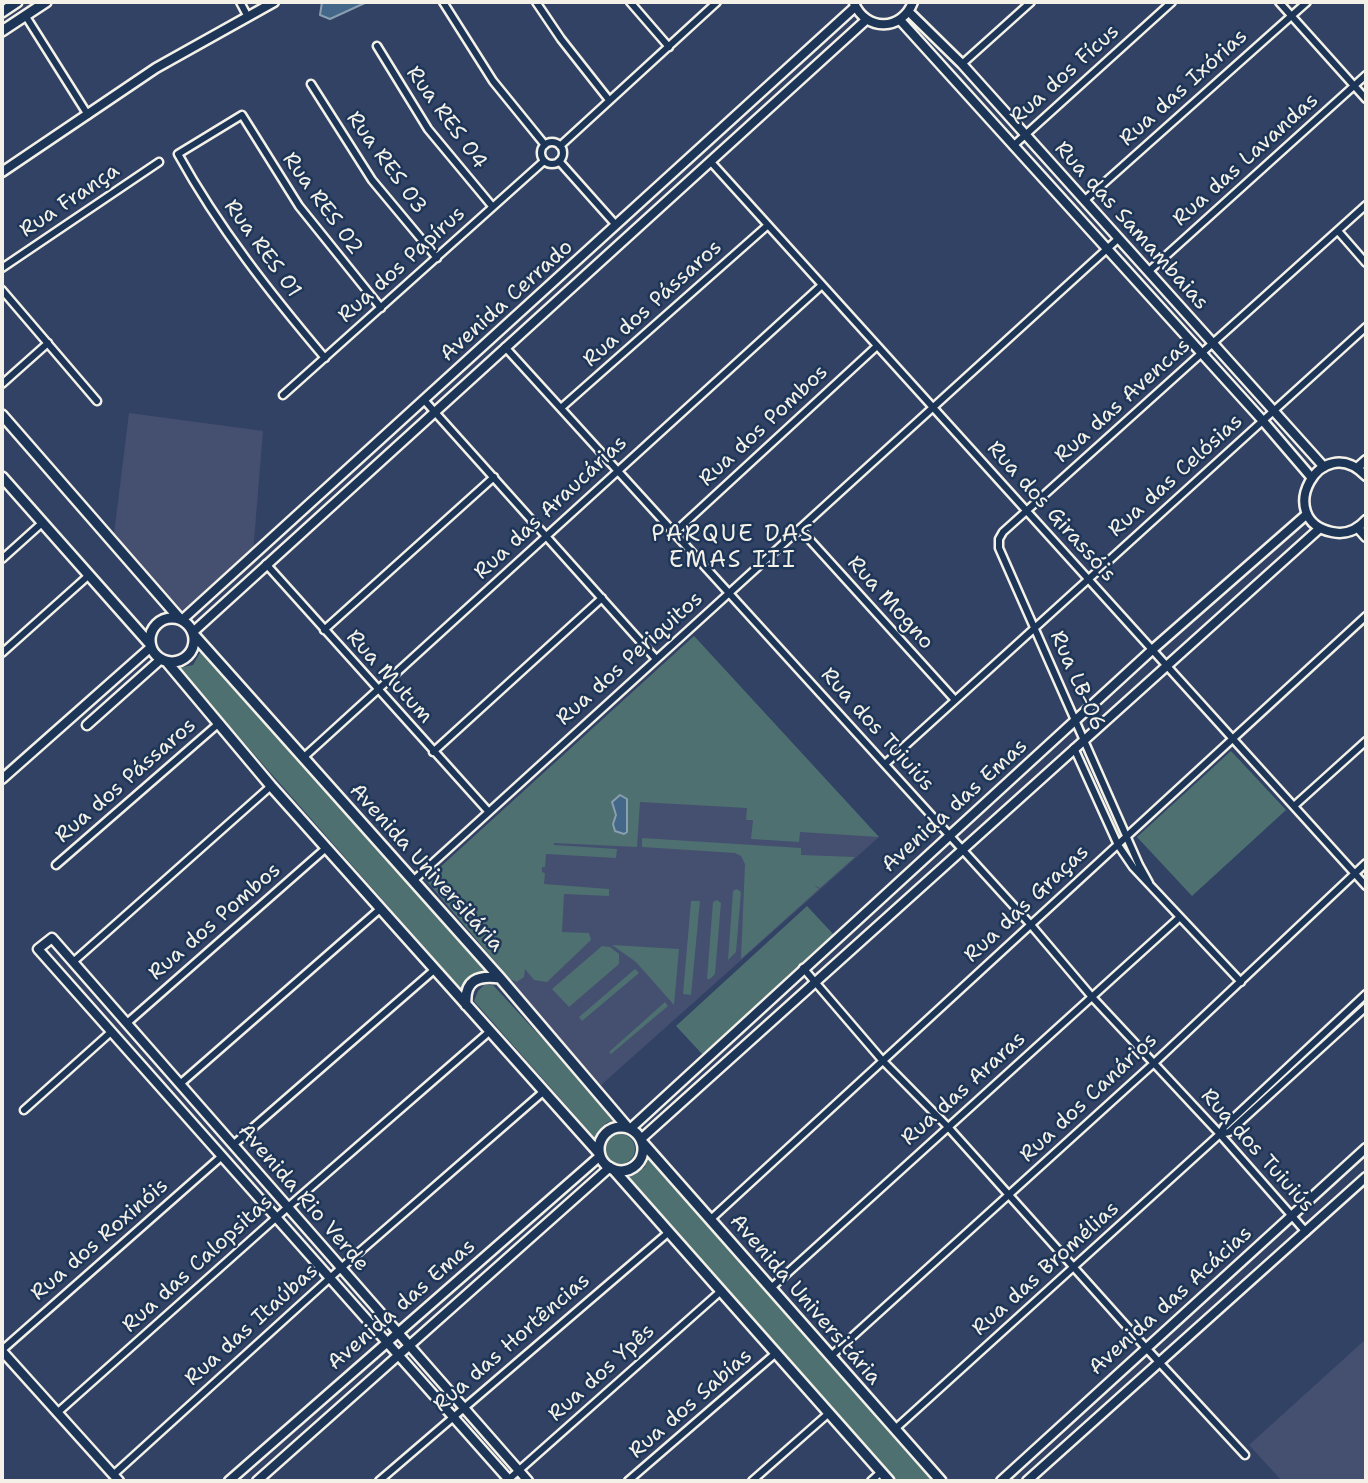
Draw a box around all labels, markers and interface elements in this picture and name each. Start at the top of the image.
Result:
street label: Rua dos Fícus [1005,19,1125,131]
street label: Rua das Ixórias [1115,24,1253,152]
street label: Rua RES 04 [400,62,492,174]
street label: Rua das Lavandas [1168,88,1324,232]
street label: Rua RES 03 [340,107,432,219]
street label: Rua das Samambaias [1049,137,1213,315]
street label: Rua RES 02 [276,148,368,260]
street label: Rua França [15,159,125,243]
street label: Rua RES 01 [218,195,306,303]
street label: Rua dos Papírus [333,201,471,329]
street label: Avenida Cerrado [435,235,579,367]
street label: Rua dos Pássaros [578,235,728,373]
street label: Rua das Avencas [1050,333,1196,469]
street label: Rua dos Pombos [694,360,834,492]
street label: Rua das Celósias [1104,409,1248,543]
street label: Rua das Araucárias [469,431,633,585]
street label: Rua dos Girassóis [981,436,1121,588]
district label: PARQUE DAS EMAS III [653,521,813,575]
street label: Rua Mogno [841,551,939,655]
street label: Rua dos Periquitos [552,587,708,731]
street label: Rua Mutum [340,625,438,729]
street label: Rua LB-06 [1044,627,1110,735]
street label: Rua dos Tuiuiús [815,663,939,797]
street label: Rua dos Pássaros [51,713,201,849]
street label: Avenida das Emas [877,734,1033,878]
street label: Avenida Universitária [344,779,508,957]
street label: Rua das Graças [959,840,1095,968]
street label: Rua dos Pombos [144,858,286,986]
street label: Rua das Araras [897,1027,1031,1151]
street label: Rua dos Canários [1015,1028,1163,1168]
street label: Rua dos Tuiuiús [1195,1084,1319,1218]
street label: Avenida Rio Verde [232,1119,374,1277]
street label: Rua dos Roxinóis [26,1174,174,1306]
street label: Rua das Calopsitas [118,1190,278,1338]
street label: Rua das Bromélias [967,1196,1125,1342]
street label: Avenida Universitária [724,1209,886,1391]
street label: Avenida das Acácias [1084,1221,1258,1381]
street label: Avenida das Emas [323,1234,481,1376]
street label: Rua das Itaúbas [180,1259,324,1391]
street label: Rua das Hortências [429,1268,595,1418]
street label: Rua dos Ypês [544,1319,660,1427]
street label: Rua dos Sabías [624,1344,758,1464]

